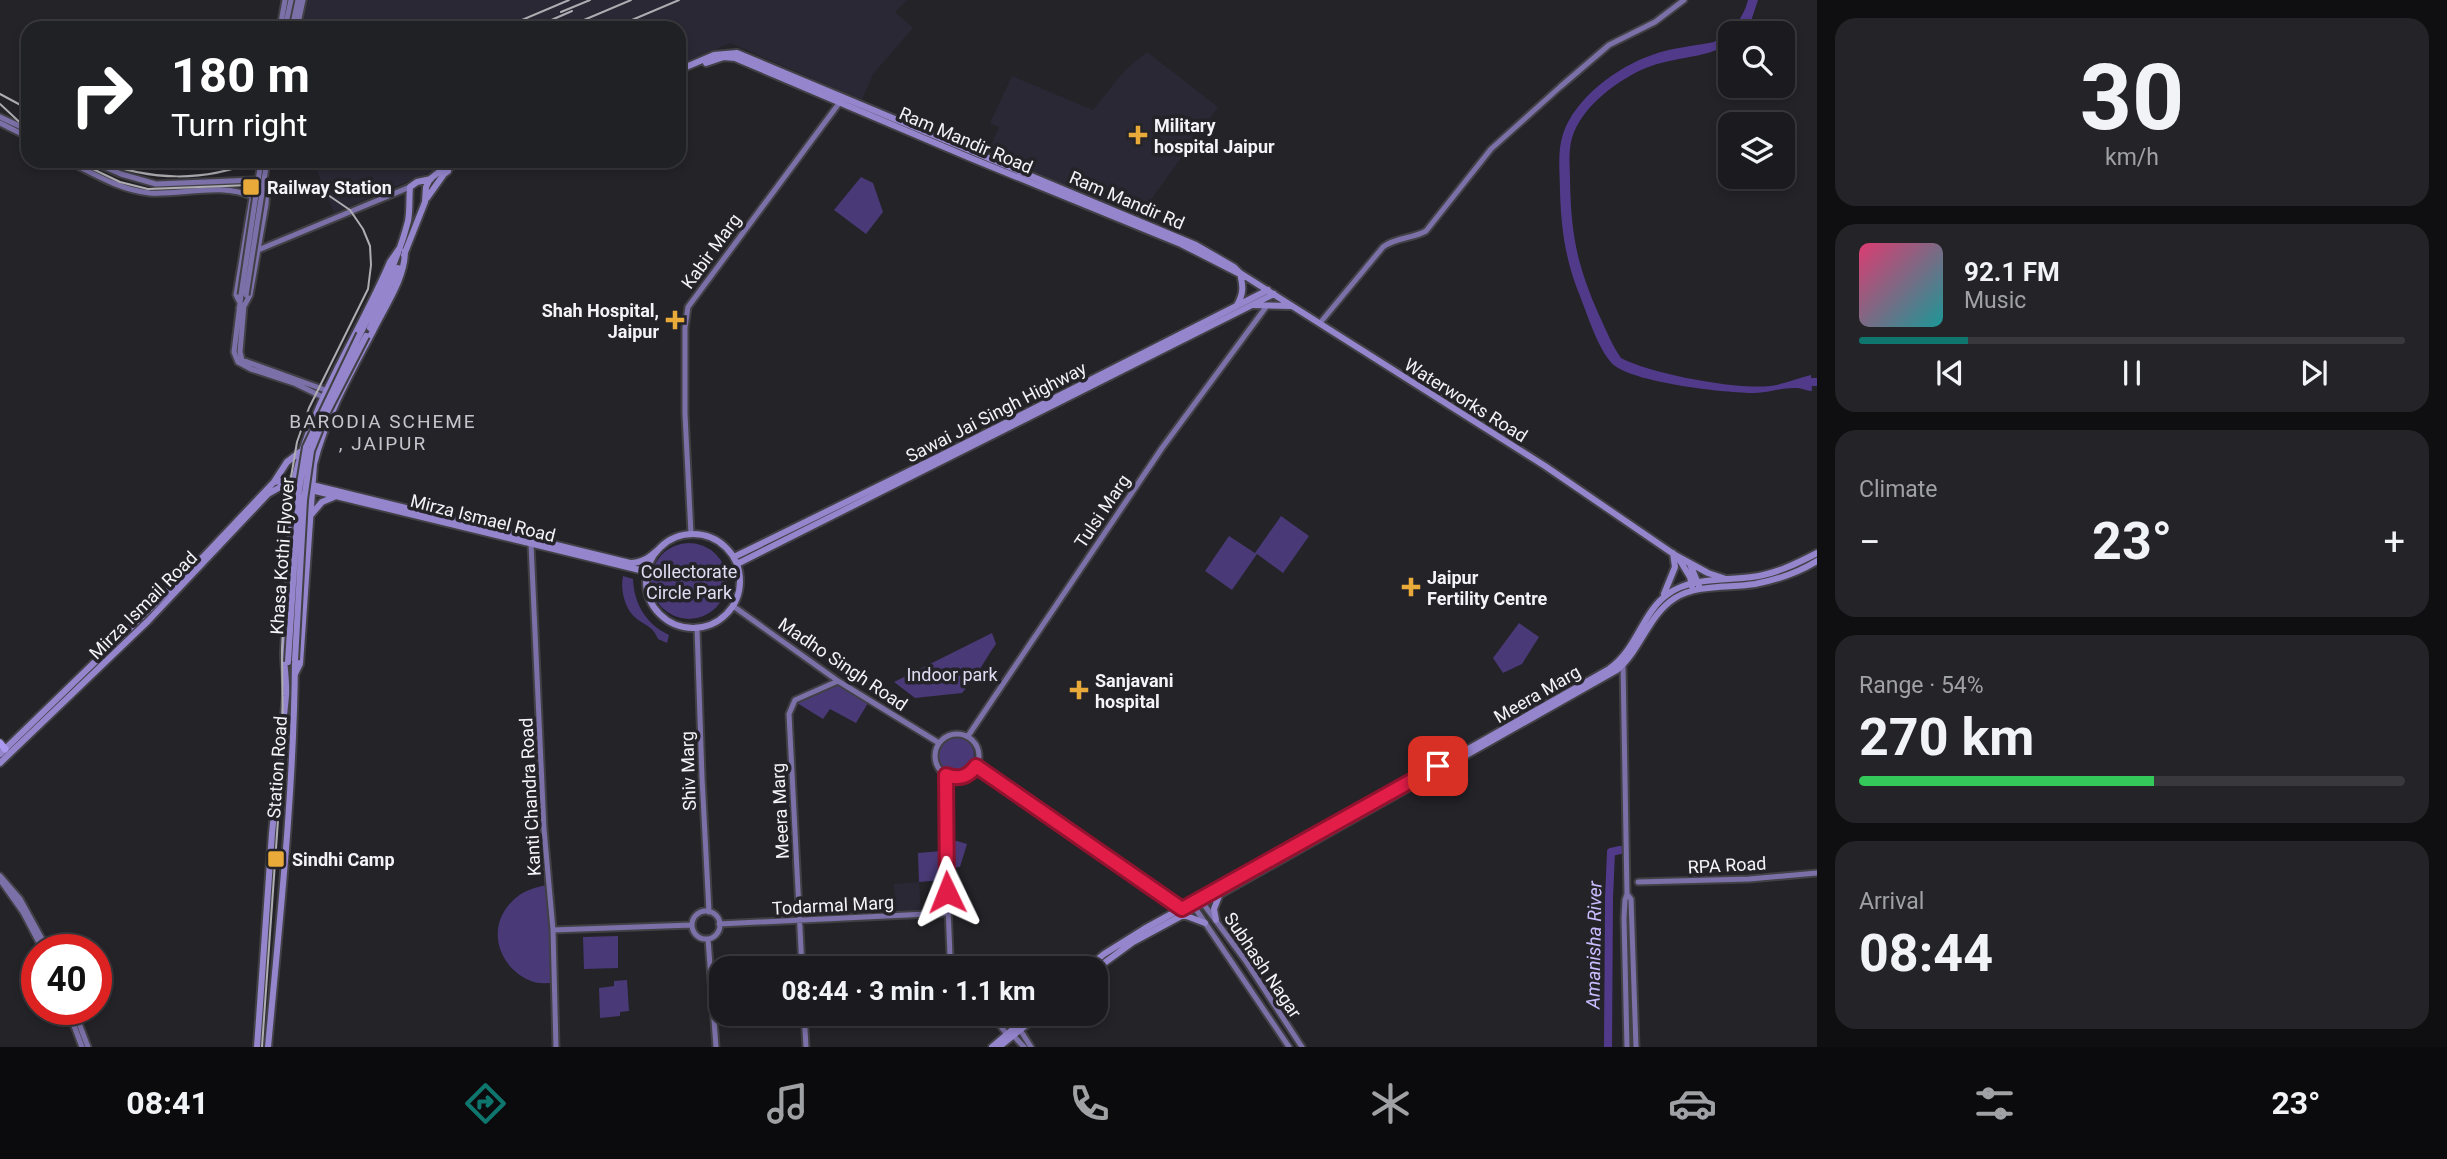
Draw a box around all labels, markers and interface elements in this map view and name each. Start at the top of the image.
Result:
map controls [1718,21,1795,189]
button: search [1718,21,1795,98]
text: 30 [2080,45,2184,151]
text: 180 m [171,47,310,104]
icon: right [56,49,147,140]
street label: Ram Mandir Road [896,102,1036,178]
text: Turn right [171,106,307,144]
button: layers [1718,112,1795,189]
place label: Military hospital Jaipur [1154,115,1275,157]
marker: Military hospital Jaipur [1128,125,1148,145]
text: km/h [2105,144,2159,171]
street label: Ram Mandir Rd [1066,166,1188,234]
marker: Railway Station [241,177,261,197]
place label: Railway Station [267,177,392,198]
street label: Kabir Marg [677,209,745,293]
text: 92.1 FM [1964,257,2060,287]
text: Music [1964,287,2026,314]
place label: Shah Hospital, Jaipur [542,300,659,342]
marker: Shah Hospital, Jaipur [665,310,685,330]
street label: Waterworks Road [1401,354,1531,446]
icon: previous [1931,354,1969,392]
icon: pause [2113,354,2151,392]
icon: next [2295,354,2333,392]
street label: Sawai Jai Singh Highway [902,357,1090,467]
district label: BARODIA SCHEME , JAIPUR [289,410,477,455]
street label: Tulsi Marg [1070,470,1134,552]
text: Climate [1859,476,1938,503]
street label: Khasa Kothi Flyover [266,477,298,635]
street label: Mirza Ismael Road [408,490,558,546]
text: 23° [2092,511,2172,572]
text: − [1859,520,1881,564]
text: + [2383,520,2405,564]
street label: Mirza Ismail Road [85,547,201,663]
park label: Collectorate Circle Park [641,561,737,603]
place label: Jaipur Fertility Centre [1427,567,1548,609]
marker: Jaipur Fertility Centre [1401,577,1421,597]
street label: Madho Singh Road [774,613,912,715]
street label: Meera Marg [1490,661,1584,727]
park label: Indoor park [906,664,998,685]
place label: Sanjavani hospital [1095,670,1173,712]
text: Range · 54% [1859,672,1984,699]
marker: Sanjavani hospital [1069,680,1089,700]
text: 270 km [1859,707,2034,768]
street label: Station Road [263,715,291,819]
street label: Kanti Chandra Road [515,717,545,877]
street label: Shiv Marg [676,731,700,811]
pin [1408,736,1468,796]
icon: arrive [1419,747,1457,785]
street label: Meera Marg [767,762,793,860]
marker: Sindhi Camp [266,849,286,869]
place label: Sindhi Camp [292,849,395,870]
street label: RPA Road [1687,852,1767,878]
position arrow [910,855,984,929]
water label: Amanisha River [1581,880,1607,1010]
text: Arrival [1859,888,1924,915]
street label: Todarmal Marg [771,891,895,919]
street label: Subhash Nagar [1220,908,1306,1022]
text: 08:44 [1859,923,1993,984]
speed limit sign: 40 [21,934,112,1025]
text: 08:44 · 3 min · 1.1 km [781,976,1036,1006]
icon: directions [461,1079,510,1128]
icon: music [763,1079,812,1128]
icon: phone [1065,1079,1114,1128]
icon: climate [1366,1079,1415,1128]
icon: car [1668,1079,1717,1128]
icon: filters [1970,1079,2019,1128]
text: 08:41 [126,1084,209,1122]
text: 23° [2271,1084,2321,1122]

